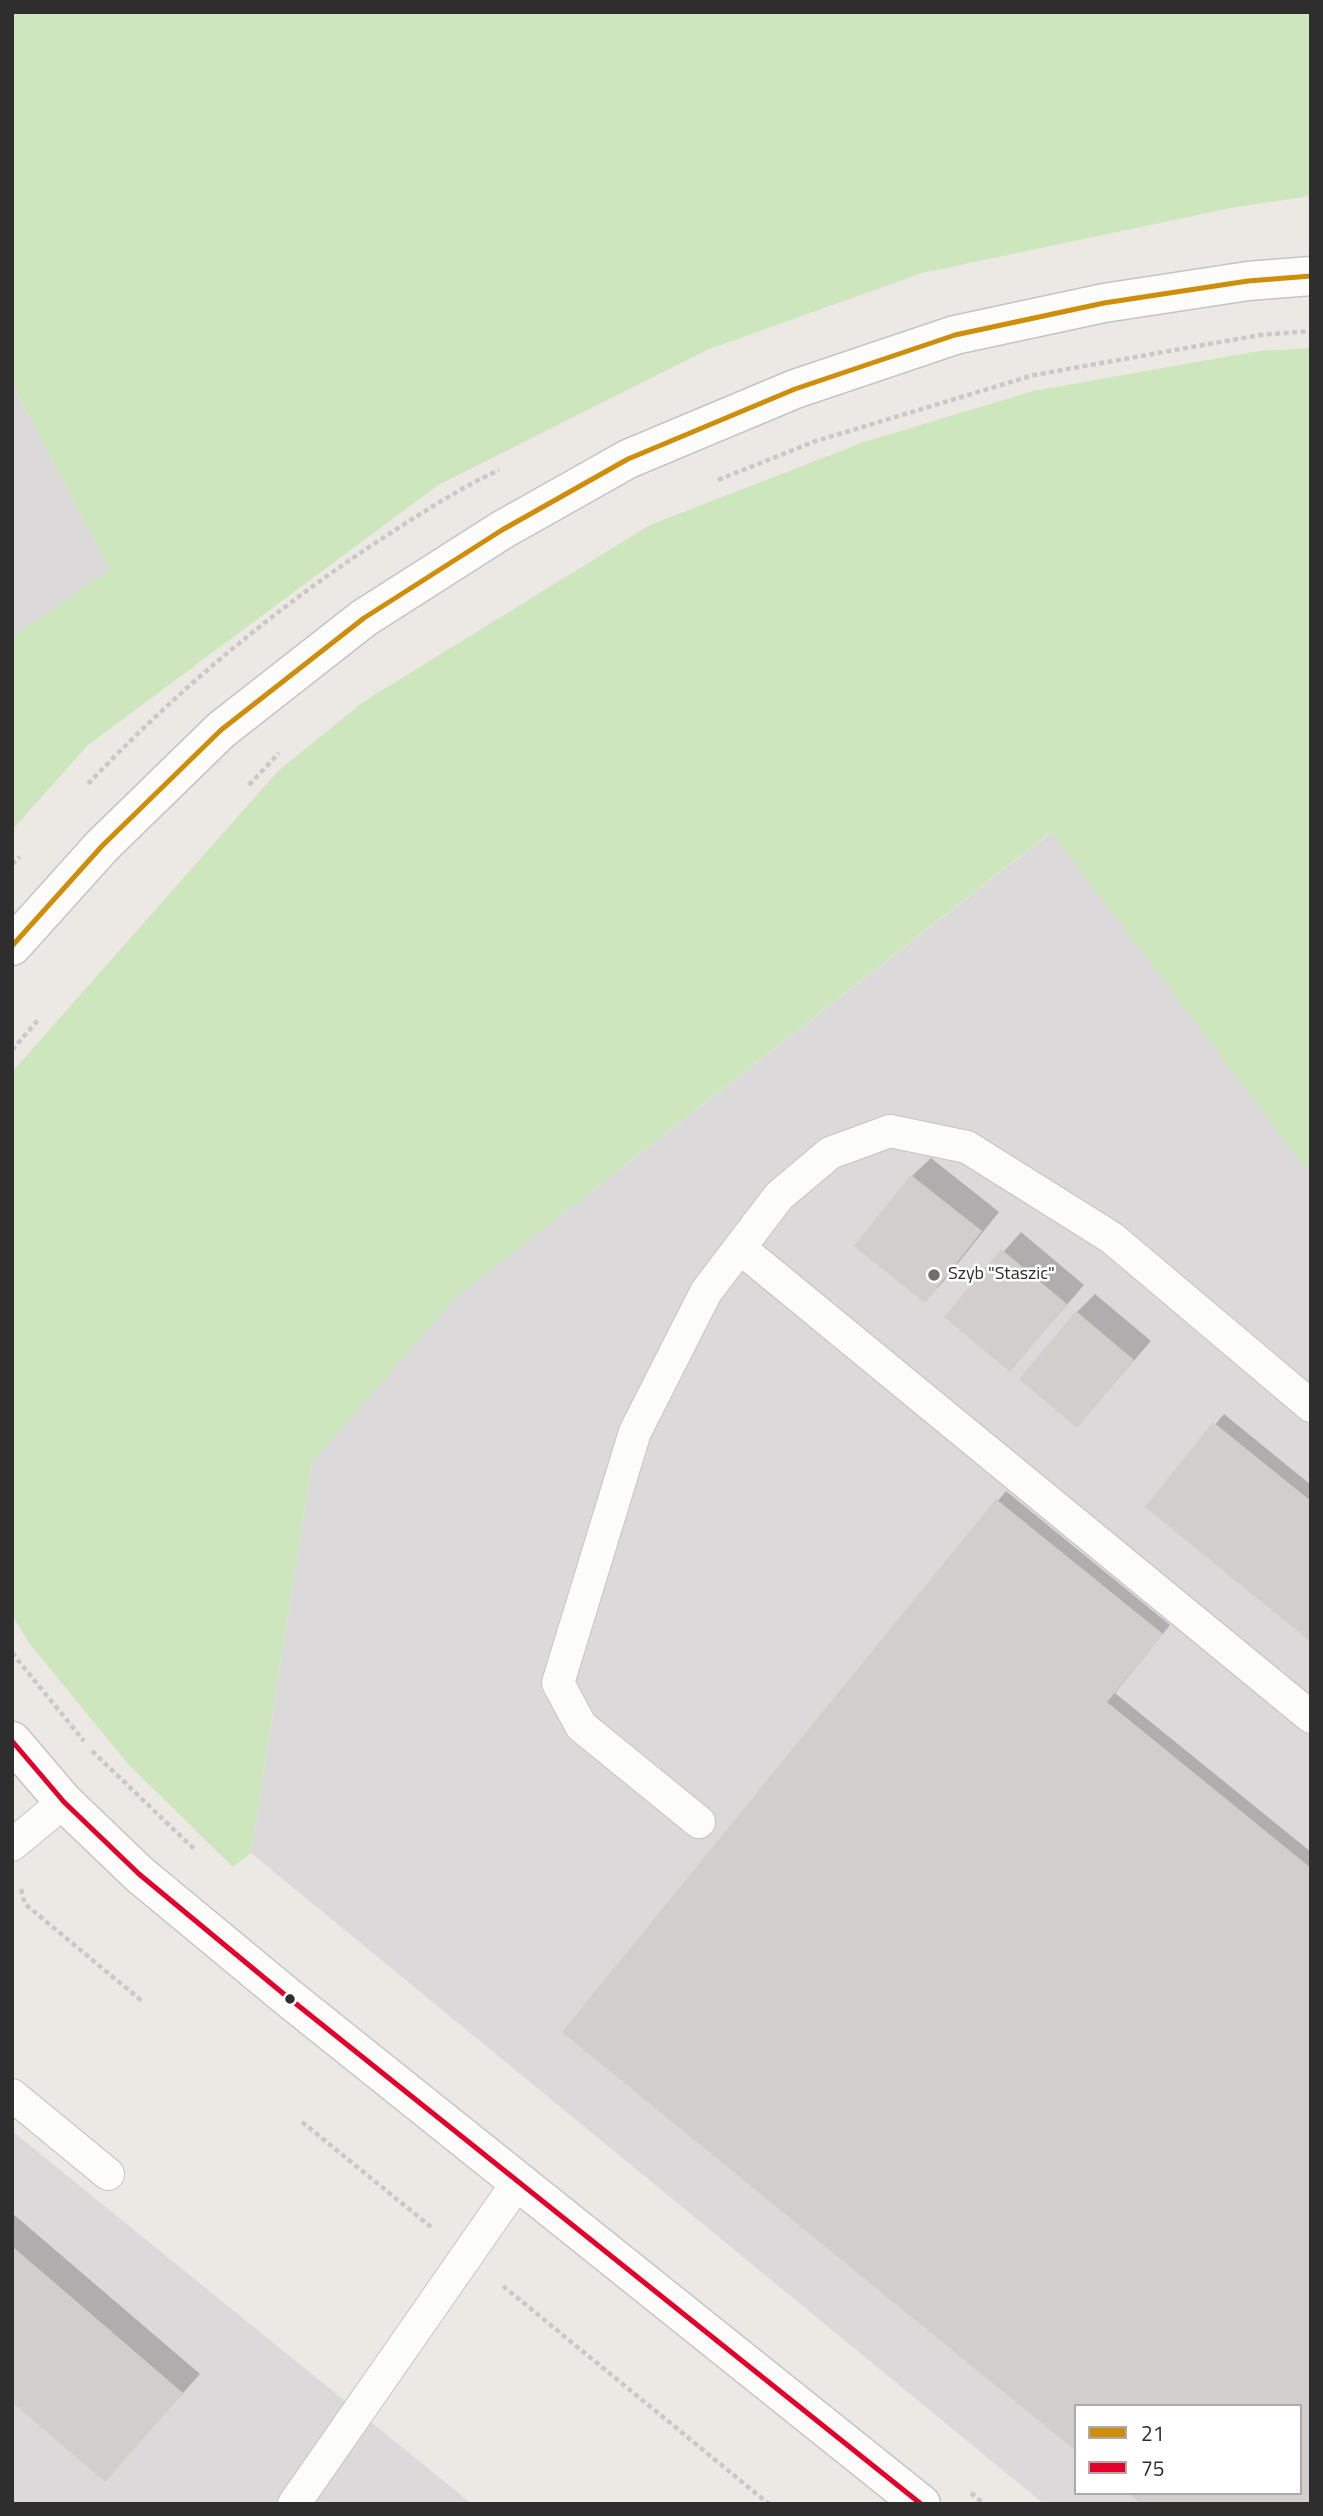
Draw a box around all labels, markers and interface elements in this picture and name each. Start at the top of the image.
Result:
place label: Szyb "Staszic" [948,1264,1055,1286]
marker: Szyb "Staszic" [926,1267,942,1283]
unlabelled marker [283,1992,297,2006]
legend [1074,2404,1302,2495]
text: 21 [1141,2417,1165,2449]
text: 75 [1141,2452,1165,2484]

